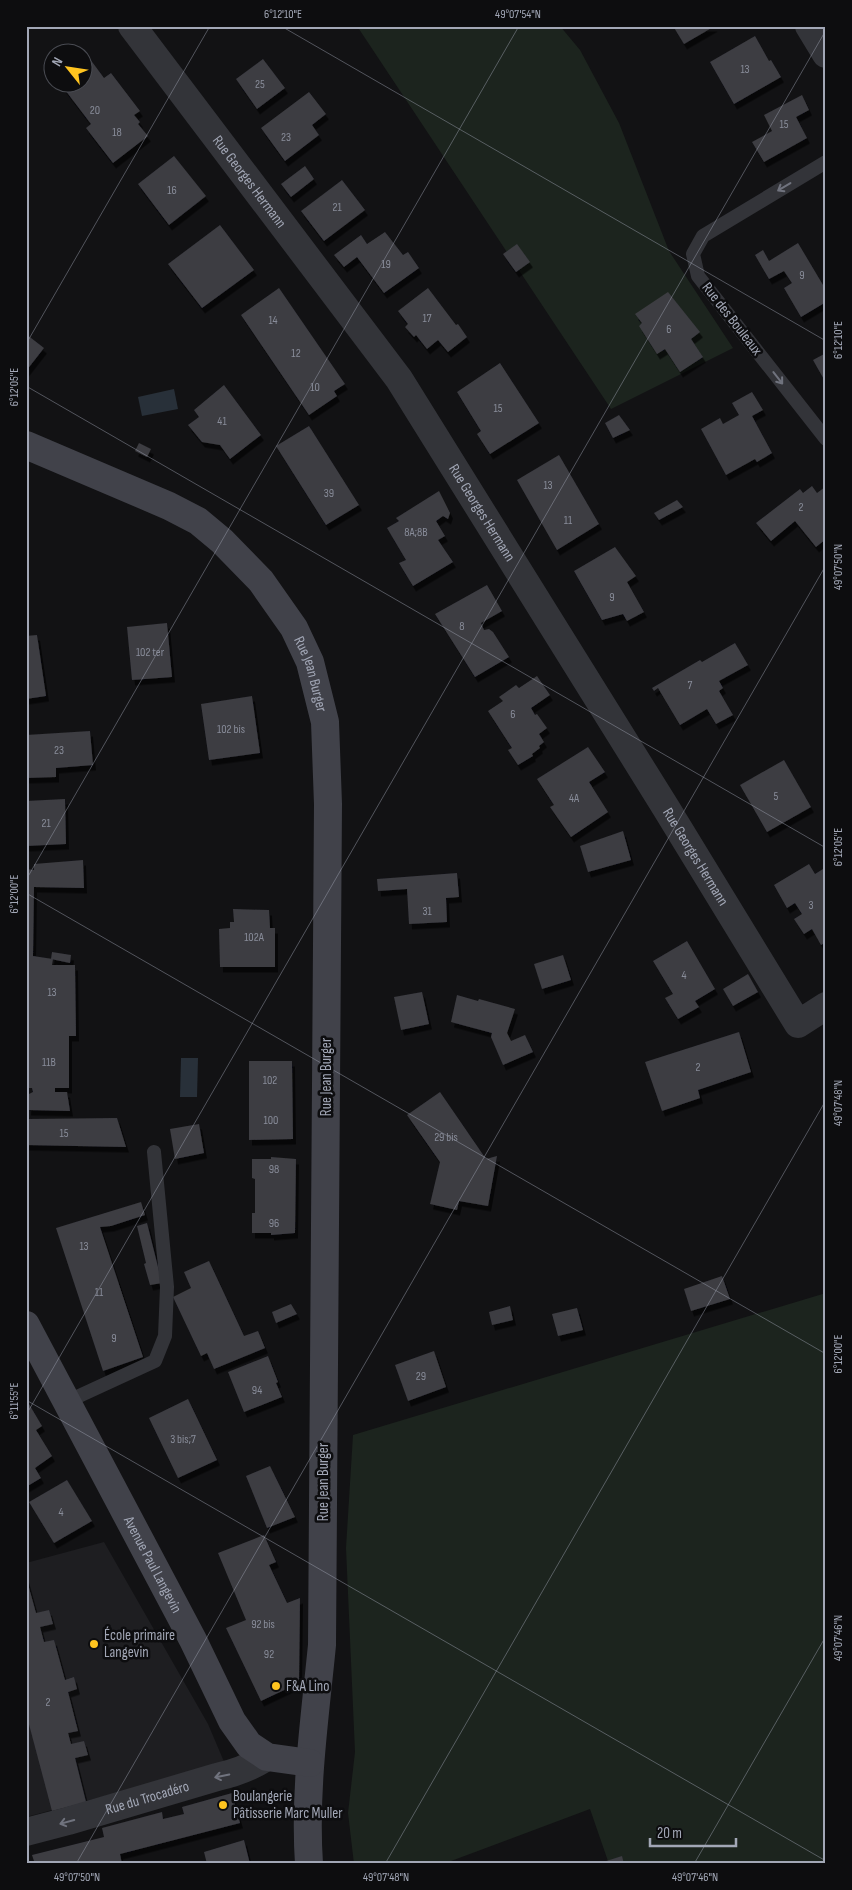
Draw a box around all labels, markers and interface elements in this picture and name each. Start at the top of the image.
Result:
text: 6°12'10"E [264,7,302,22]
text: 49°07'54"N [495,7,541,22]
north arrow [42,42,92,92]
text: N [48,54,66,69]
house number: 13 [740,62,750,77]
house number: 25 [255,77,265,92]
house number: 20 [90,103,100,118]
house number: 15 [779,117,789,132]
house number: 18 [112,125,122,140]
house number: 23 [281,130,291,145]
street label: Rue Georges Hermann [208,131,291,232]
one-way arrow [777,182,791,192]
house number: 16 [167,183,177,198]
house number: 21 [332,200,342,215]
house number: 19 [381,257,391,272]
house number: 9 [799,268,805,283]
street label: Rue des Bouleaux [698,279,767,360]
house number: 17 [423,311,432,326]
house number: 14 [268,313,278,328]
text: 6°12'10"E [831,321,846,359]
house number: 6 [666,322,672,337]
house number: 12 [291,346,301,361]
text: 6°12'05"E [7,368,22,406]
one-way arrow [772,371,783,384]
house number: 10 [310,380,320,395]
house number: 15 [493,401,503,416]
house number: 41 [217,414,227,429]
street label: Rue Georges Hermann [445,460,520,565]
house number: 13 [543,478,553,493]
house number: 39 [324,486,334,501]
house number: 2 [799,500,804,515]
house number: 11 [564,513,573,528]
house number: 8A;8B [404,525,428,540]
text: 49°07'50"N [831,544,846,590]
house number: 9 [609,590,615,605]
house number: 8 [459,619,465,634]
street label: Rue Jean Burger [290,633,332,714]
house number: 102 ter [136,645,165,660]
house number: 7 [688,678,693,693]
house number: 6 [510,707,516,722]
house number: 102 bis [217,722,245,737]
house number: 23 [54,743,64,758]
house number: 5 [774,789,779,804]
house number: 4A [569,791,580,806]
street label: Rue Georges Hermann [659,804,733,909]
house number: 21 [41,816,51,831]
text: 6°12'05"E [831,828,846,866]
text: 6°12'00"E [7,874,22,914]
house number: 3 [808,898,814,913]
house number: 31 [422,904,432,919]
house number: 102A [244,930,265,945]
house number: 4 [681,968,687,983]
house number: 13 [47,985,57,1000]
street label: Rue Jean Burger [317,1037,336,1116]
house number: 11B [42,1055,56,1070]
house number: 2 [696,1060,701,1075]
house number: 102 [263,1073,277,1088]
text: 49°07'48"N [831,1080,846,1126]
house number: 100 [264,1113,278,1128]
house number: 15 [59,1126,69,1141]
house number: 29 bis [434,1130,458,1145]
house number: 98 [269,1162,279,1177]
house number: 96 [269,1216,279,1231]
house number: 13 [79,1239,89,1254]
house number: 11 [95,1285,104,1300]
house number: 9 [111,1331,117,1346]
text: 6°12'00"E [831,1334,846,1374]
house number: 29 [416,1369,426,1384]
text: 6°11'55"E [7,1382,22,1419]
house number: 94 [252,1383,262,1398]
house number: 3 bis;7 [170,1432,196,1447]
street label: Rue Jean Burger [314,1442,333,1521]
house number: 4 [58,1505,64,1520]
street label: Avenue Paul Langevin [119,1512,186,1616]
text: 49°07'46"N [831,1615,846,1661]
house number: 92 bis [251,1617,275,1632]
place label: École primaire Langevin [104,1626,175,1662]
marker: École primaire Langevin [88,1638,100,1650]
house number: 92 [264,1647,274,1662]
place label: F&A Lino [286,1677,329,1696]
marker: F&A Lino [270,1680,282,1692]
house number: 2 [46,1695,51,1710]
one-way arrow [215,1772,231,1781]
street label: Rue du Trocadéro [103,1776,191,1819]
place label: Boulangerie Pâtisserie Marc Muller [233,1787,343,1823]
marker: Boulangerie Pâtisserie Marc Muller [217,1799,229,1811]
scale bar [650,1815,736,1847]
one-way arrow [59,1817,75,1827]
text: 20 m [657,1824,682,1843]
text: 49°07'50"N [54,1870,100,1885]
text: 49°07'48"N [363,1870,409,1885]
text: 49°07'46"N [672,1870,718,1885]

